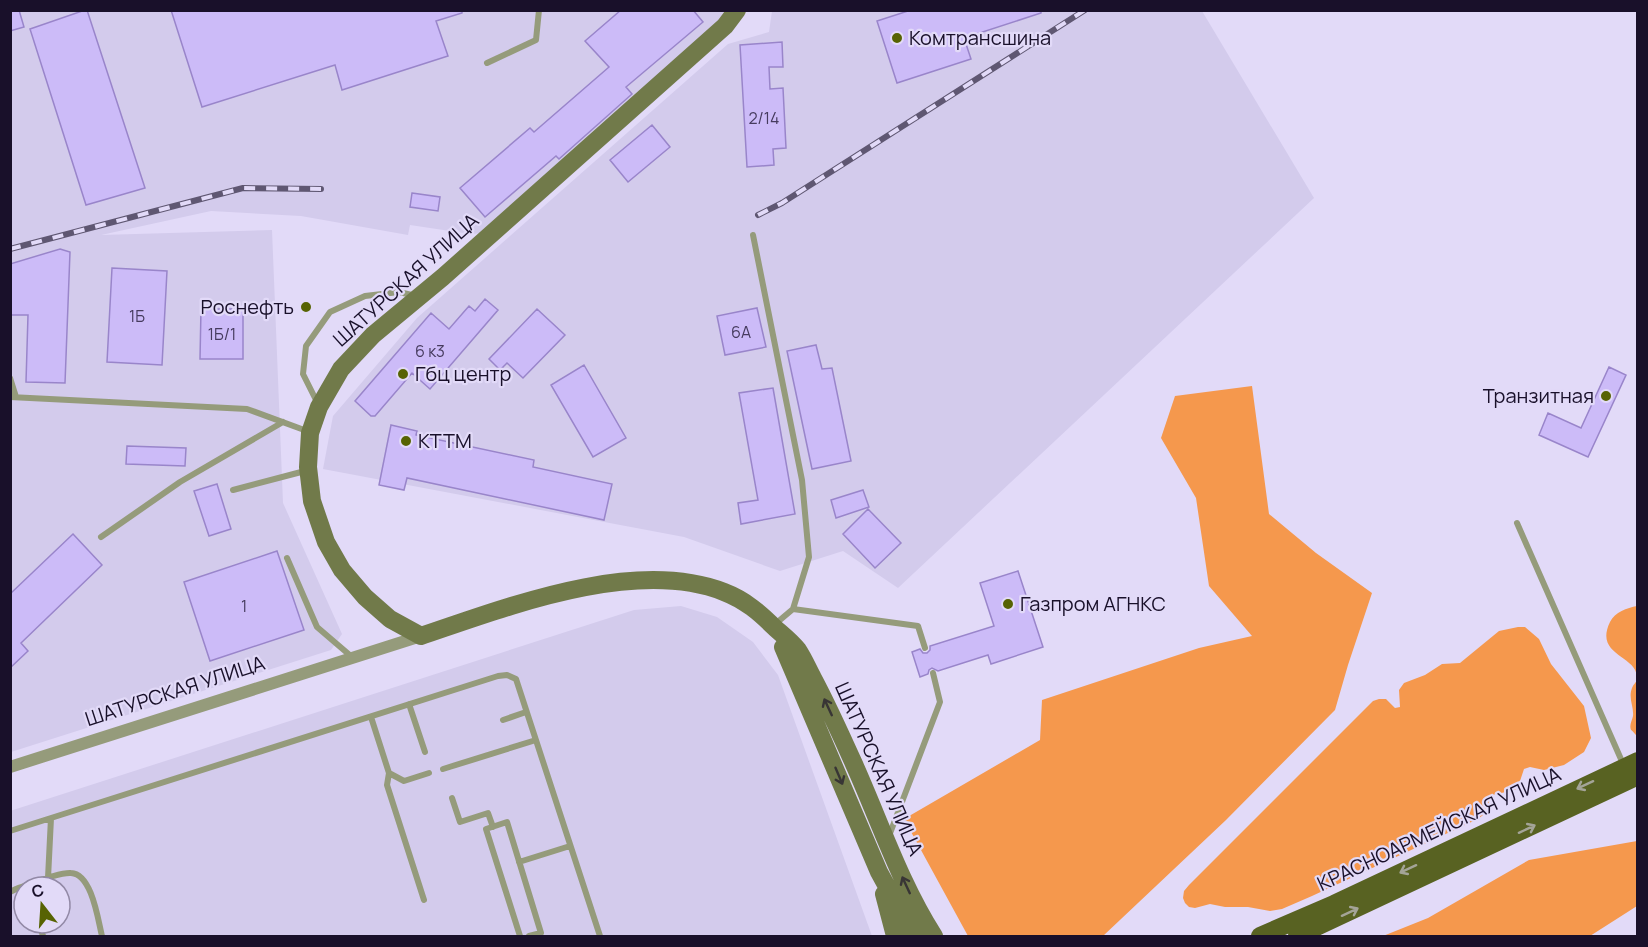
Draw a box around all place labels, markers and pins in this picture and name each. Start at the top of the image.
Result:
place label: Комтрансшина [909,24,1051,51]
marker: Комтрансшина [890,31,904,45]
place label: Роснефть [201,293,294,320]
marker: Роснефть [299,300,313,314]
place label: Гбц центр [415,360,512,387]
marker: Гбц центр [396,367,410,381]
place label: Транзитная [1483,382,1594,409]
marker: Транзитная [1599,389,1613,403]
place label: КТТМ [418,427,472,454]
marker: КТТМ [399,434,413,448]
place label: Газпром АГНКС [1020,590,1166,617]
marker: Газпром АГНКС [1001,597,1015,611]

